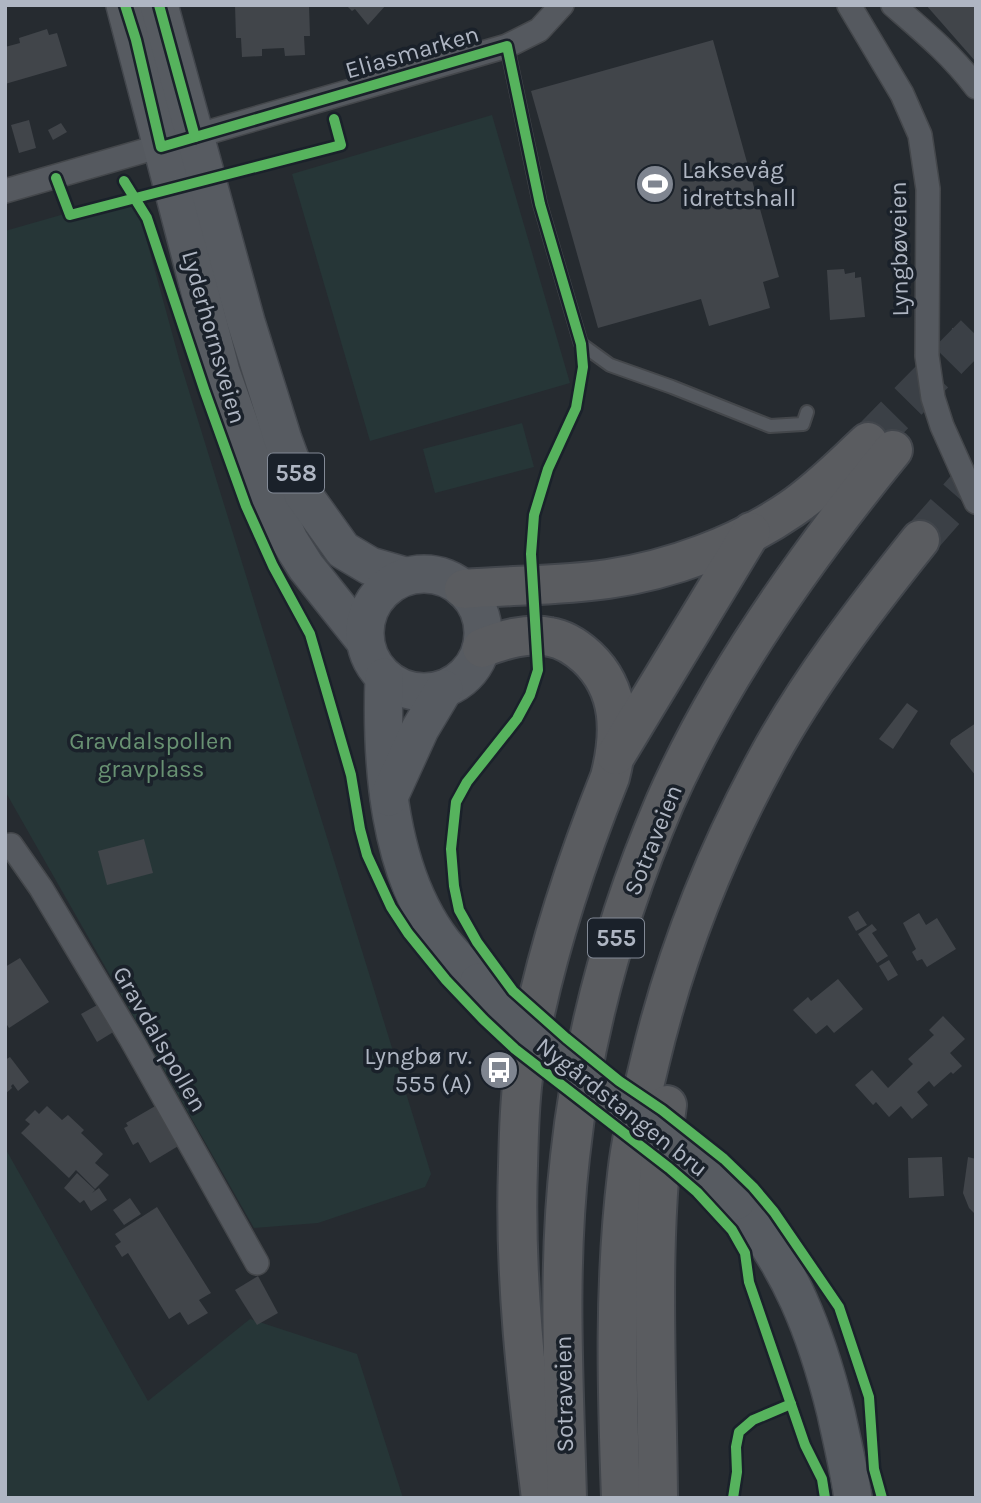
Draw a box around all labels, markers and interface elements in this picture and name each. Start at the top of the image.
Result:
street label: Eliasmarken [342,20,482,84]
place label: Laksevåg idrettshall [682,156,796,212]
sports icon: Laksevåg idrettshall [634,163,676,205]
street label: Lyngbøveien [884,181,914,317]
street label: Lyderhornsveien [176,247,252,427]
road number: 558 [268,453,324,492]
park label: Gravdalspollen gravplass [69,727,233,783]
street label: Sotraveien [618,781,688,899]
road number: 555 [588,918,644,958]
street label: Gravdalspollen [107,961,213,1117]
street label: Nygårdstangen bru [531,1031,713,1183]
place label: Lyngbø rv. 555 (A) [364,1042,472,1098]
bus stop icon: Lyngbø rv. 555 (A) [478,1049,520,1091]
street label: Sotraveien [549,1335,579,1453]

